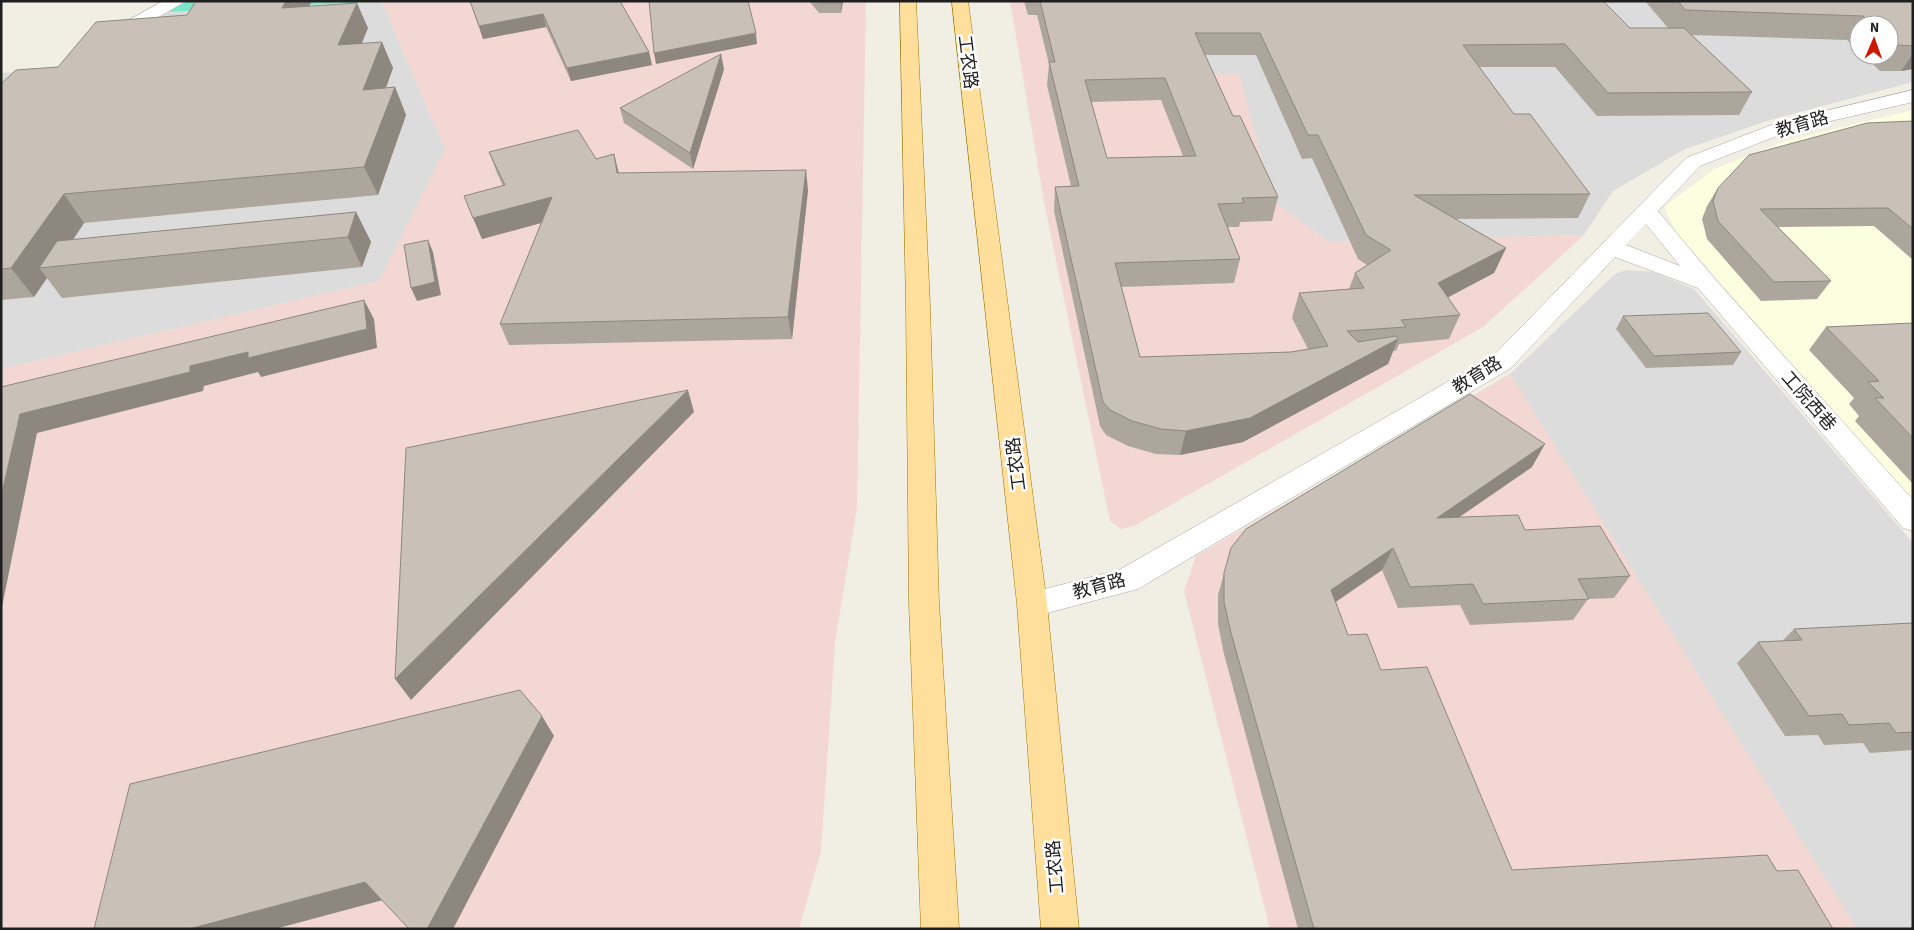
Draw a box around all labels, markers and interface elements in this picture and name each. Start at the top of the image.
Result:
north arrow [1849,15,1899,65]
text: N [1869,18,1879,38]
street label: 工农路 [952,34,983,90]
street label: 教育路 [1773,105,1832,144]
street label: 教育路 [1448,351,1507,400]
street label: 工院西巷 [1776,366,1842,437]
street label: 工农路 [1001,436,1032,492]
street label: 教育路 [1070,567,1128,606]
street label: 工农路 [1041,839,1070,895]

